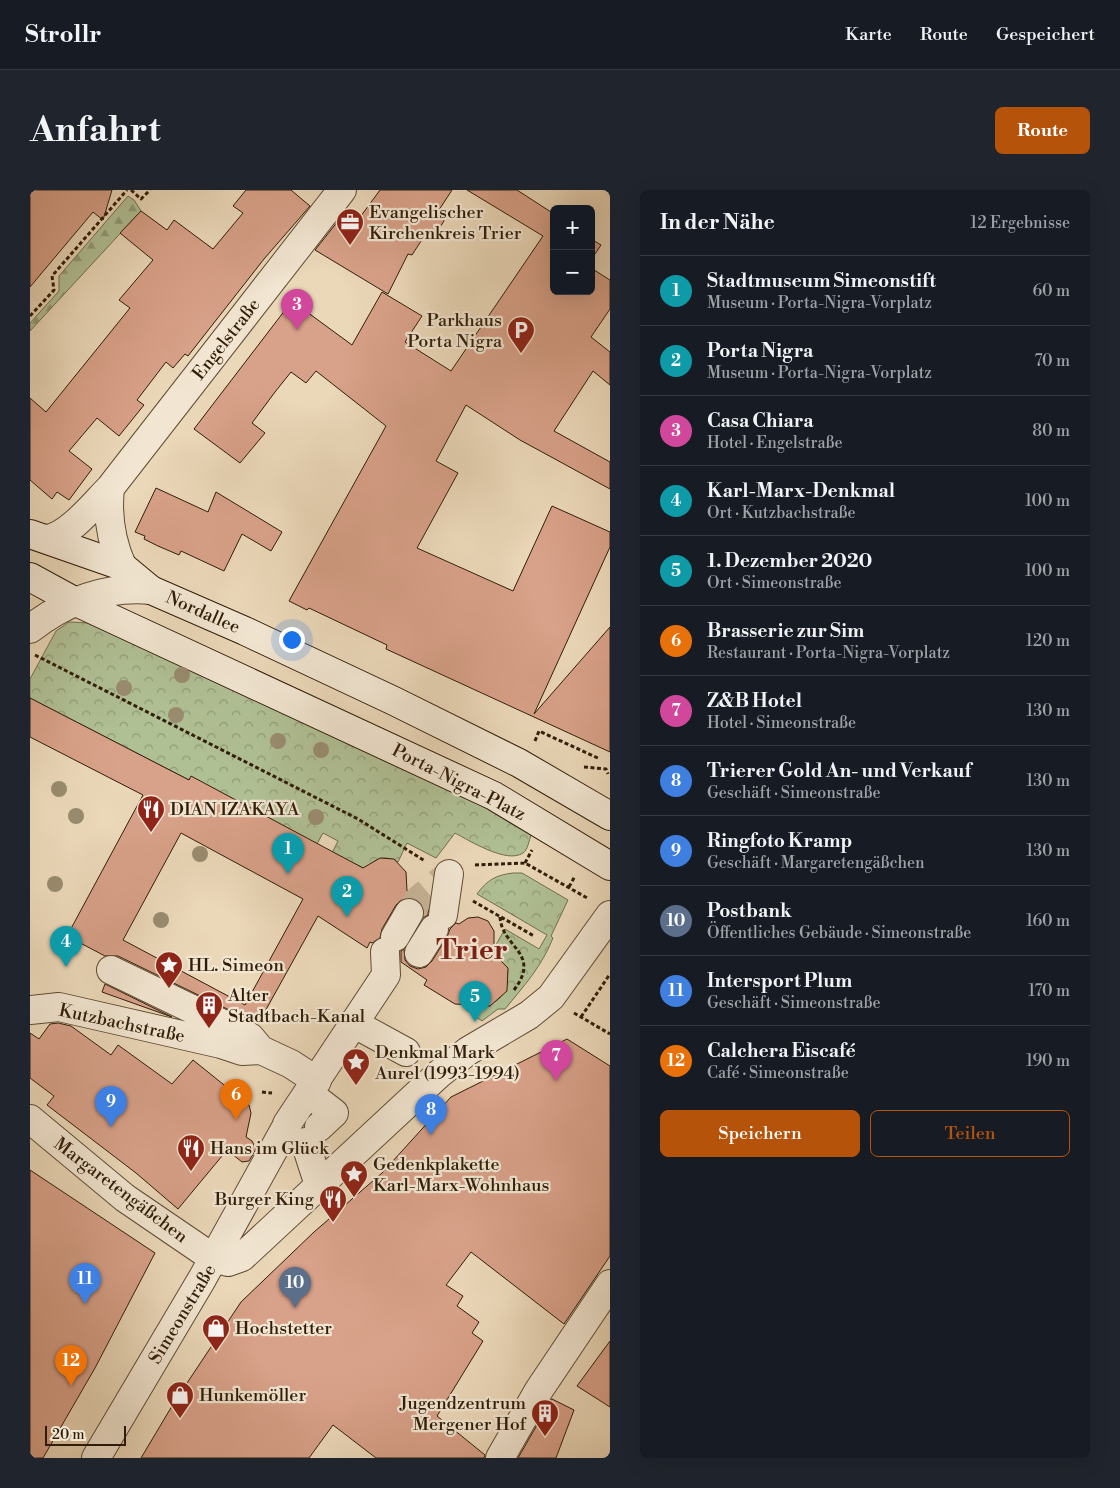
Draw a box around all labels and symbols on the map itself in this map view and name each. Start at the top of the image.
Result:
place label: Evangelischer Kirchenkreis Trier [369,201,522,245]
office icon: Evangelischer Kirchenkreis Trier [335,207,365,246]
pin: 3 [281,289,313,330]
street label: Engelstraße [187,294,265,385]
place label: Parkhaus Porta Nigra [407,309,503,353]
parking icon: Parkhaus Porta Nigra [506,315,536,354]
street label: Nordallee [162,586,244,639]
your location [279,627,305,653]
street label: Porta-Nigra-Platz [388,739,530,826]
restaurant icon: DIAN IZAKAYA [136,794,166,833]
place label: DIAN IZAKAYA [170,798,300,821]
pin: 1 [272,833,304,874]
pin: 2 [331,876,363,917]
pin: 4 [50,926,82,967]
district label: Trier [436,933,508,968]
place icon: HL. Simeon [154,950,184,989]
place label: HL. Simeon [188,954,284,977]
pin: 5 [459,981,491,1022]
place label: Alter Stadtbach-Kanal [227,984,366,1028]
building icon: Alter Stadtbach-Kanal [194,990,224,1029]
street label: Kutzbachstraße [57,999,187,1048]
pin: 7 [540,1040,572,1081]
place label: Denkmal Mark Aurel (1993-1994) [374,1041,520,1085]
place icon: Denkmal Mark Aurel (1993-1994) [341,1047,371,1086]
pin: 6 [220,1079,252,1120]
pin: 9 [95,1086,127,1127]
pin: 8 [415,1094,447,1135]
street label: Margaretengäßchen [49,1133,192,1248]
restaurant icon: Hans im Glück [176,1133,206,1172]
place label: Hans im Glück [210,1137,330,1160]
place label: Gedenkplakette Karl-Marx-Wohnhaus [373,1153,549,1197]
place icon: Gedenkplakette Karl-Marx-Wohnhaus [339,1159,369,1198]
restaurant icon: Burger King [318,1184,348,1223]
place label: Burger King [214,1188,315,1211]
street label: Simeonstraße [144,1260,221,1368]
pin: 11 [69,1263,101,1304]
pin: 10 [279,1267,311,1308]
shop icon: Hochstetter [201,1313,231,1352]
place label: Hochstetter [235,1317,332,1340]
pin: 12 [55,1345,87,1386]
shop icon: Hunkemöller [165,1380,195,1419]
place label: Hunkemöller [199,1384,306,1407]
place label: Jugendzentrum Mergener Hof [399,1392,527,1436]
building icon: Jugendzentrum Mergener Hof [530,1398,560,1437]
scale bar [45,1423,126,1446]

